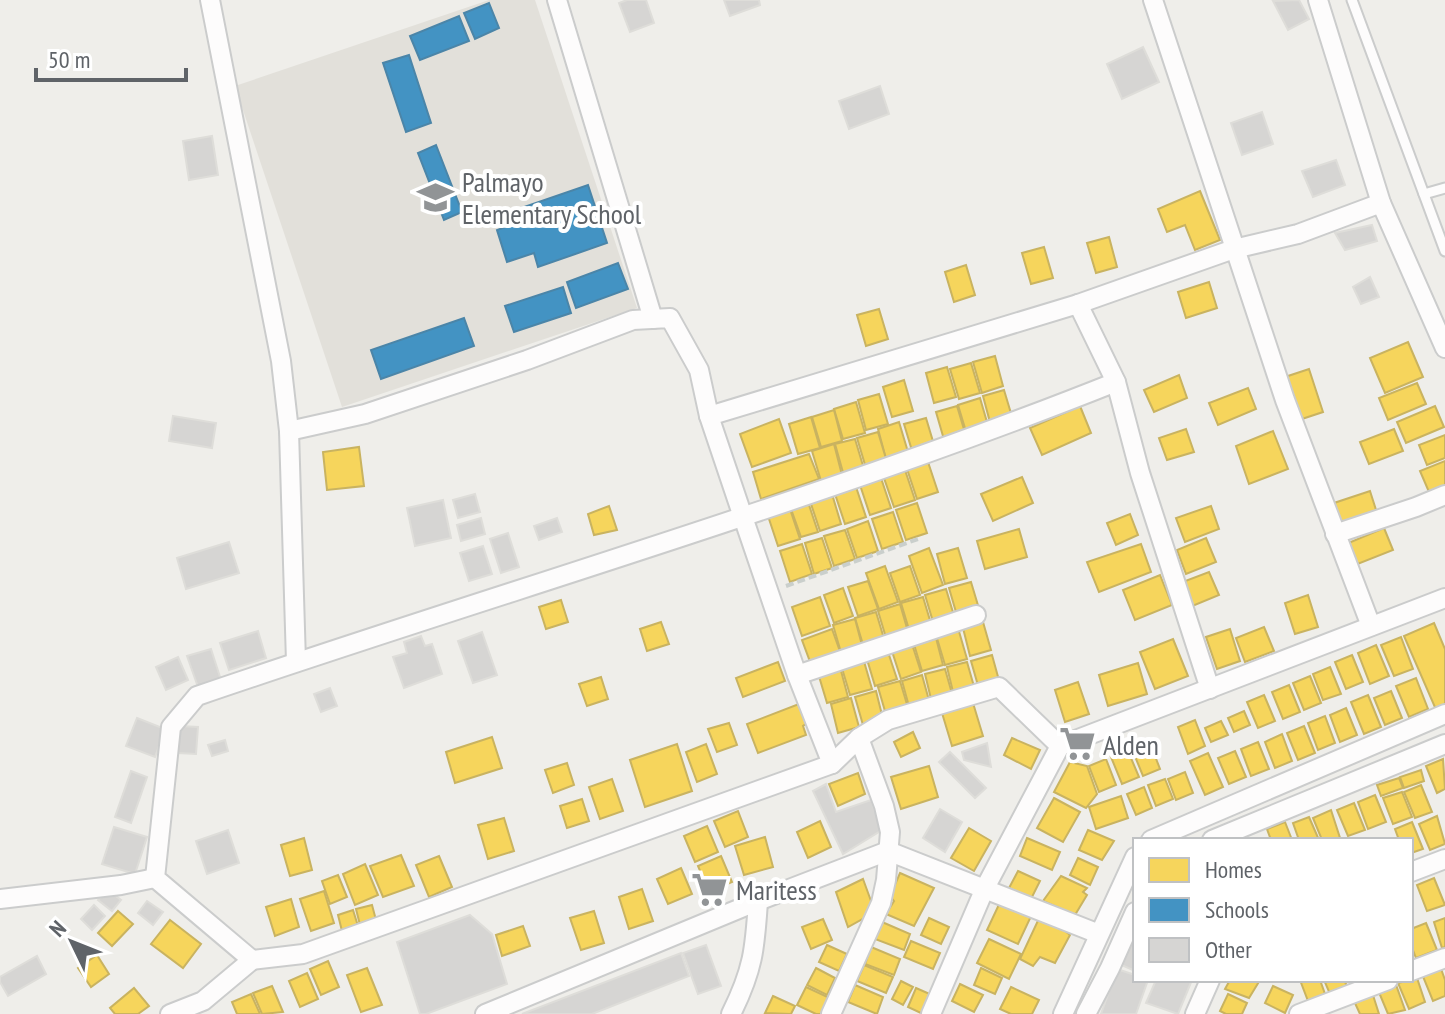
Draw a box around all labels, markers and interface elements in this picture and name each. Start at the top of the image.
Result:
scale bar [36,32,186,82]
text: 50 m [48,44,90,75]
place label: Palmayo Elementary School [462,163,642,232]
school or university icon: Palmayo Elementary School [417,178,455,216]
supermarket icon: Alden [1058,725,1096,763]
place label: Alden [1103,726,1159,763]
legend [1133,838,1413,982]
text: Homes [1205,854,1262,885]
supermarket icon: Maritess [691,870,729,908]
place label: Maritess [736,871,817,908]
text: Schools [1205,894,1269,925]
north arrow [32,902,112,982]
text: N [43,914,72,942]
text: Other [1205,934,1252,965]

